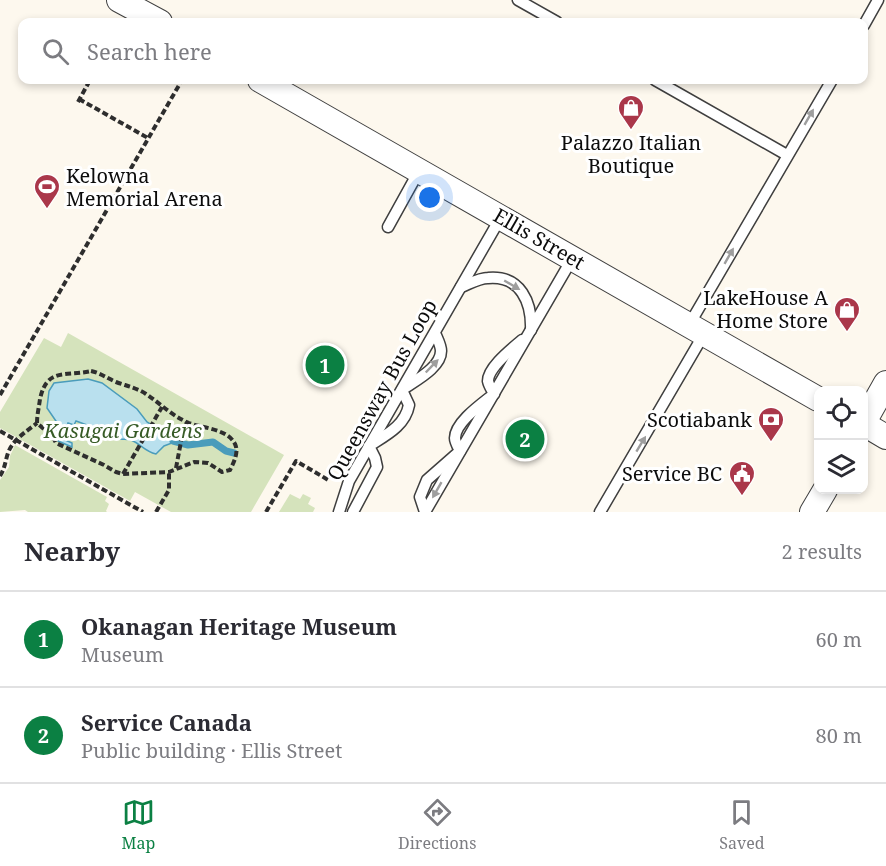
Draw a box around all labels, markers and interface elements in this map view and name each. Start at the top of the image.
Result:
search box [18,18,868,84]
icon: search [39,35,72,68]
text: Search here [87,36,212,66]
shop icon: Palazzo Italian Boutique [616,93,646,131]
one-way arrow [804,109,814,126]
place label: Palazzo Italian Boutique [561,129,701,179]
place label: Kelowna Memorial Arena [66,162,223,212]
sports icon: Kelowna Memorial Arena [32,172,62,210]
your location [415,183,444,212]
street label: Ellis Street [489,202,590,276]
one-way arrow [724,248,734,265]
one-way arrow [504,280,521,290]
place label: LakeHouse A Home Store [703,284,829,334]
street label: Queensway Bus Loop [320,294,443,485]
shop icon: LakeHouse A Home Store [832,295,862,333]
pin: 1 [306,342,344,388]
one-way arrow [424,360,438,374]
map controls [814,386,868,494]
button: locate [814,386,868,440]
bank icon: Scotiabank [756,405,786,443]
place label: Scotiabank [647,406,752,433]
pin: 2 [506,416,544,462]
park label: Kasugai Gardens [43,417,202,444]
one-way arrow [636,435,646,452]
button: layers [814,440,868,494]
public building icon: Service BC [727,459,757,497]
place label: Service BC [622,460,722,487]
one-way arrow [432,482,443,498]
text: Nearby [24,533,120,569]
text: 2 results [782,538,862,565]
text: Okanagan Heritage Museum [81,611,397,641]
text: 1 [38,626,49,653]
text: 60 m [816,626,862,653]
text: Museum [81,641,164,668]
text: Service Canada [81,707,252,737]
text: 2 [38,722,49,749]
text: 80 m [816,722,862,749]
text: Public building · Ellis Street [81,737,342,764]
tab: Map [121,796,155,854]
tab: Directions [398,796,476,854]
tab: Saved [719,796,765,854]

